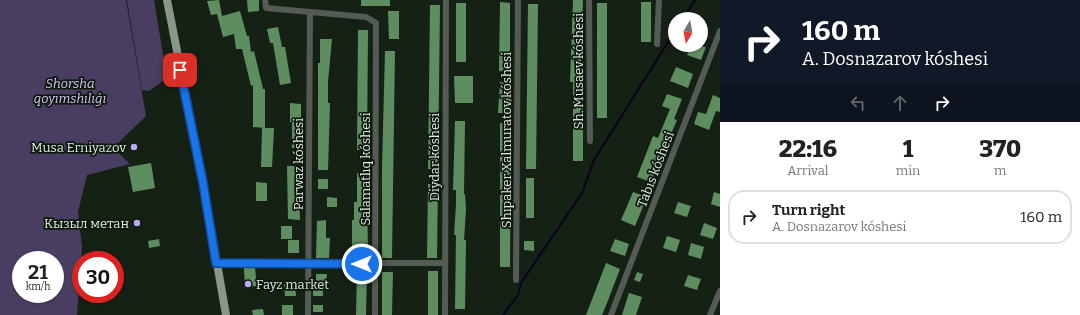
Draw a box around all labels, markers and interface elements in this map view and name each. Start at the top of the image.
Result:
north arrow [668,12,708,52]
map controls [668,12,708,52]
street label: Sh. Musaev kóshesi [571,13,586,129]
text: 160 m [802,14,880,47]
icon: right [736,16,788,68]
text: A. Dosnazarov kóshesi [802,48,988,70]
street label: Shıpaker Xalmuratov kóshesi [499,52,514,228]
pin [163,53,197,87]
icon: arrive [169,59,191,81]
park label: Shorsha qoyımshılıǵı [34,76,106,106]
icon: left [847,92,869,114]
icon: ahead [889,92,911,114]
icon: right [931,92,953,114]
street label: Salamatlıq kóshesi [358,112,373,226]
street label: Diydar kóshesi [427,113,442,201]
street label: Parwaz kóshesi [291,118,306,210]
street label: Tabıs kóshesi [634,129,677,209]
text: 22:16 [779,135,837,163]
text: 1 [903,135,913,163]
text: 370 [979,135,1021,163]
place label: Musa Erniyazov [31,140,126,155]
marker: Musa Erniyazov [129,142,139,152]
text: Arrival [787,163,829,178]
text: min [896,163,920,178]
text: m [994,163,1006,178]
text: Turn right [772,201,845,219]
icon: right [738,206,760,228]
text: 160 m [1020,208,1062,226]
place label: Кызыл метан [44,216,129,231]
marker: Кызыл метан [132,218,142,228]
text: A. Dosnazarov kóshesi [772,219,906,234]
position arrow [341,243,383,285]
speed limit sign: 30 [72,251,124,303]
text: 21 [28,260,48,284]
place label: Fayz market [256,277,329,292]
marker: Fayz market [243,279,253,289]
text: km/h [26,281,50,293]

